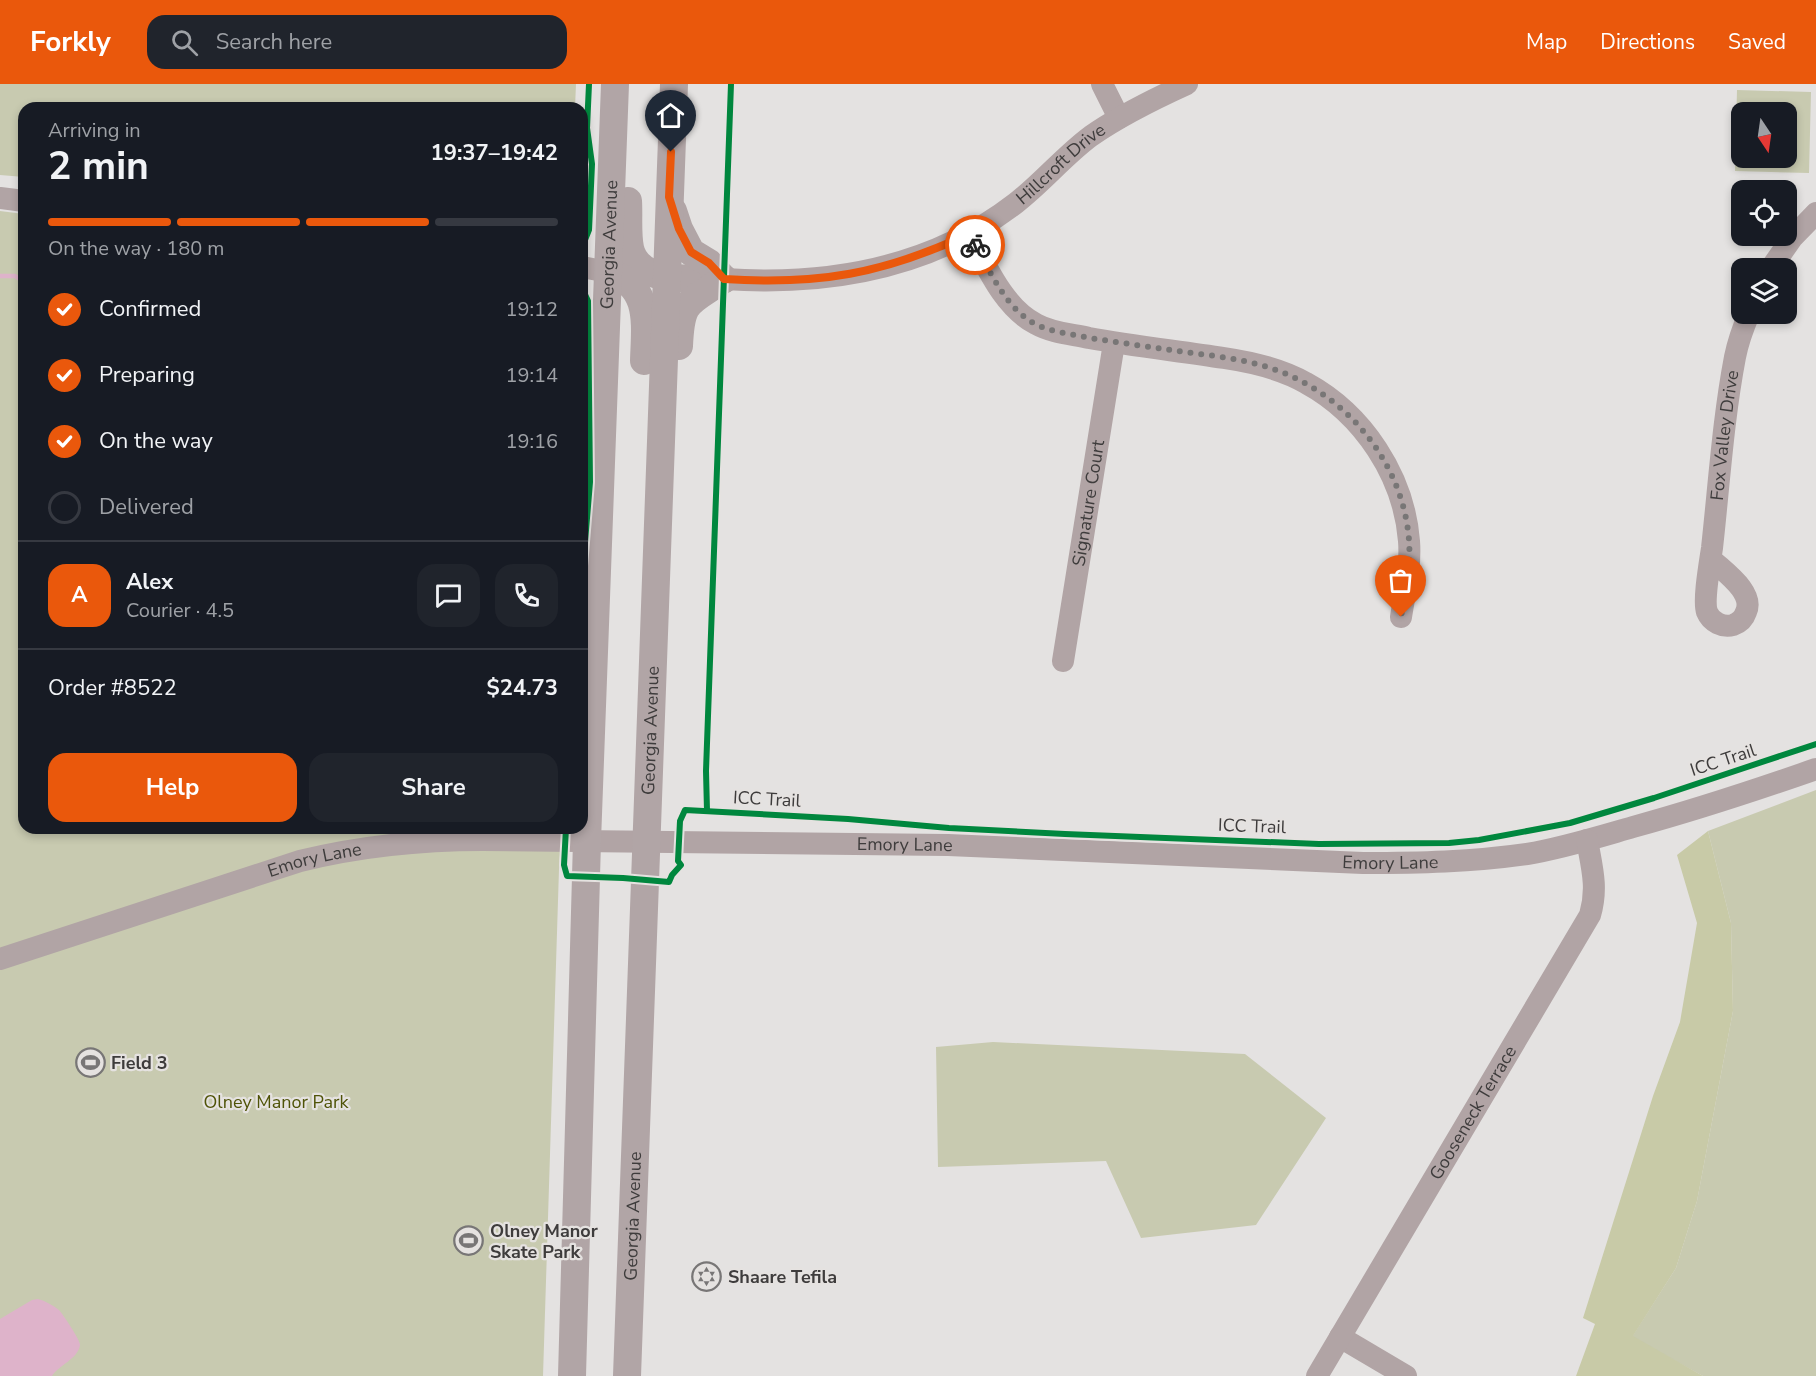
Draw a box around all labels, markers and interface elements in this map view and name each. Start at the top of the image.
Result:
search box [147,15,567,69]
text: Forkly [30,23,111,61]
icon: search [168,26,201,59]
text: Search here [216,27,332,57]
text: Map [1526,28,1567,56]
text: Directions [1600,28,1695,56]
text: Saved [1728,28,1786,56]
pin [645,90,696,152]
icon: home [654,99,687,132]
north arrow [1731,102,1797,168]
map controls [1731,102,1797,324]
text: Arriving in [48,117,141,144]
street label: Hillcroft Drive [1011,118,1110,210]
text: 19:37–19:42 [430,138,558,168]
text: 2 min [48,140,149,193]
street label: Georgia Avenue [595,180,623,310]
button: locate [1731,180,1797,246]
courier [945,215,1005,275]
icon: bike [959,229,992,262]
text: On the way · 180 m [48,235,224,262]
button: layers [1731,258,1797,324]
icon: check [48,293,81,326]
text: Confirmed [99,294,201,324]
text: 19:12 [505,296,558,323]
icon: check [48,359,81,392]
text: Preparing [99,360,195,390]
text: 19:14 [505,362,558,389]
street label: Fox Valley Drive [1705,368,1744,502]
icon: check [48,425,81,458]
text: On the way [99,426,213,456]
text: 19:16 [505,428,558,455]
street label: Signature Court [1066,438,1110,568]
text: Delivered [99,492,194,522]
pin [1375,555,1426,617]
button: chat [417,564,480,627]
button: phone [495,564,558,627]
icon: bag [1384,564,1417,597]
text: Alex [126,567,173,597]
text: A [71,580,88,610]
text: Courier · 4.5 [126,597,234,624]
street label: Georgia Avenue [636,665,665,795]
text: Order #8522 [48,673,177,703]
text: $24.73 [487,673,558,703]
street label: ICC Trail [1687,738,1760,782]
button: Help [48,753,297,822]
button: Share [309,753,558,822]
street label: ICC Trail [732,785,802,813]
street label: ICC Trail [1218,813,1287,839]
street label: Emory Lane [857,832,953,857]
street label: Emory Lane [264,837,363,883]
street label: Emory Lane [1342,850,1439,875]
street label: Gooseneck Terrace [1424,1041,1522,1184]
sports icon: Field 3 [74,1047,106,1079]
place label: Field 3 [111,1051,168,1075]
park label: Olney Manor Park [204,1090,349,1114]
street label: Georgia Avenue [618,1151,647,1281]
place label: Olney Manor Skate Park [490,1219,598,1264]
sports icon: Olney Manor Skate Park [453,1225,485,1257]
synagogue icon: Shaare Tefila [691,1261,723,1293]
place label: Shaare Tefila [728,1265,837,1289]

